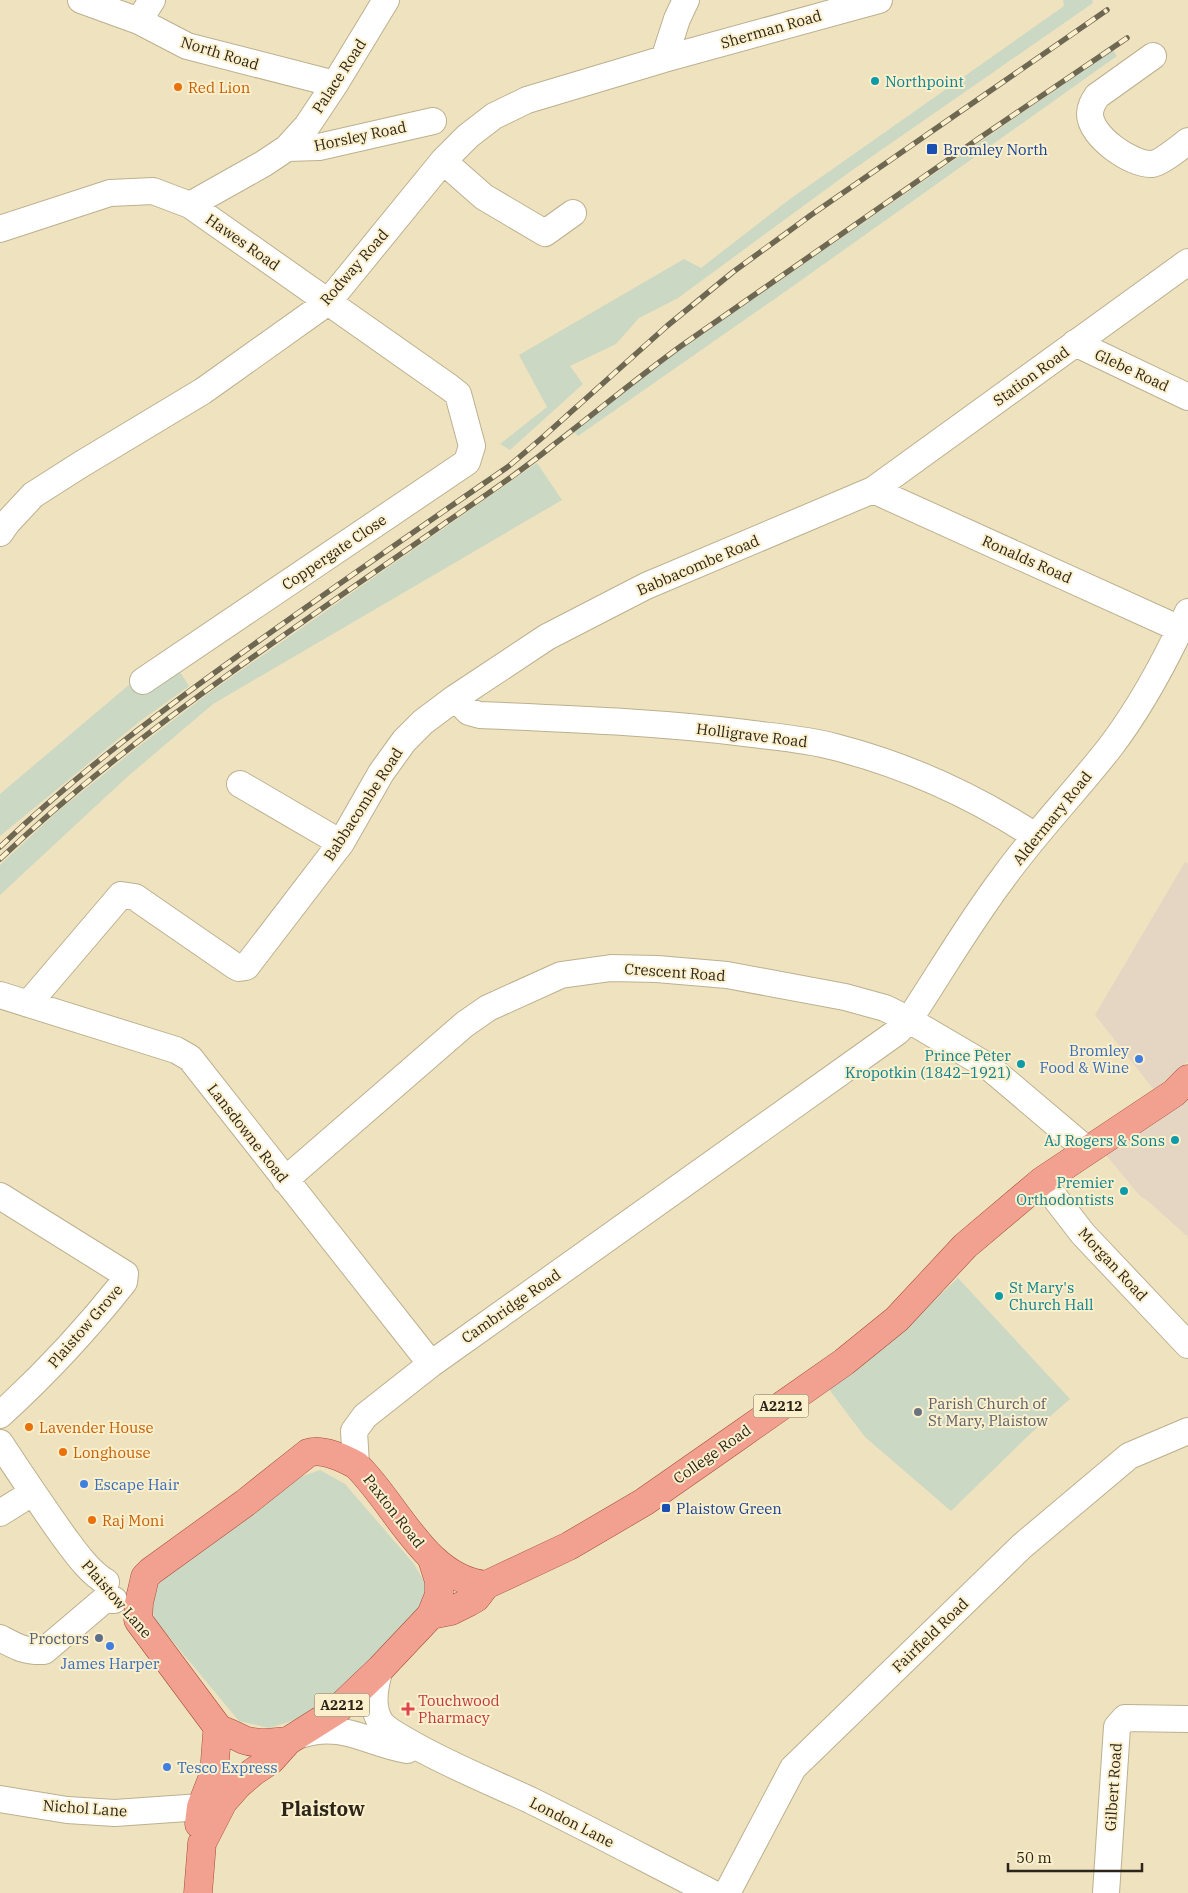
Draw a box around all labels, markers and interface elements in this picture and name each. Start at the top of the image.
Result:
street label: Sherman Road [718,6,824,52]
street label: North Road [179,32,261,74]
street label: Palace Road [308,35,370,117]
place label: Northpoint [885,72,964,91]
marker: Northpoint [869,75,881,87]
place label: Red Lion [188,78,251,97]
marker: Red Lion [172,81,184,93]
street label: Horsley Road [312,117,408,155]
place label: Bromley North [943,140,1048,159]
marker: Bromley North [925,142,939,156]
street label: Hawes Road [202,210,284,274]
street label: Rodway Road [316,225,392,309]
street label: Station Road [989,342,1073,410]
street label: Glebe Road [1092,345,1172,395]
street label: Coppergate Close [278,510,390,594]
street label: Babbacombe Road [634,531,762,599]
street label: Ronalds Road [979,531,1075,587]
street label: Holligrave Road [695,719,809,751]
street label: Babbacombe Road [319,744,407,864]
street label: Aldermary Road [1008,767,1096,869]
street label: Crescent Road [624,959,726,985]
place label: Bromley Food & Wine [1040,1041,1129,1077]
place label: Prince Peter Kropotkin (1842–1921) [845,1046,1011,1082]
marker: Bromley Food & Wine [1133,1053,1145,1065]
marker: Prince Peter Kropotkin (1842–1921) [1015,1058,1027,1070]
street label: Lansdowne Road [204,1080,292,1186]
place label: AJ Rogers & Sons [1044,1131,1165,1150]
marker: AJ Rogers & Sons [1169,1134,1181,1146]
place label: Premier Orthodontists [1016,1173,1114,1209]
marker: Premier Orthodontists [1118,1185,1130,1197]
street label: Morgan Road [1074,1223,1152,1305]
street label: Cambridge Road [458,1265,564,1347]
place label: St Mary's Church Hall [1009,1278,1094,1314]
street label: Plaistow Grove [44,1280,126,1372]
marker: St Mary's Church Hall [993,1290,1005,1302]
road number: A2212 [754,1394,808,1418]
place label: Parish Church of St Mary, Plaistow [928,1394,1048,1430]
marker: Parish Church of St Mary, Plaistow [912,1406,924,1418]
place label: Lavender House [39,1418,154,1437]
street label: College Road [670,1420,754,1488]
marker: Lavender House [23,1421,35,1433]
place label: Longhouse [73,1443,151,1462]
marker: Longhouse [57,1446,69,1458]
street label: Paxton Road [359,1470,429,1552]
place label: Escape Hair [94,1475,179,1494]
marker: Escape Hair [78,1478,90,1490]
place label: Plaistow Green [676,1499,782,1518]
marker: Plaistow Green [660,1502,672,1514]
place label: Raj Moni [102,1511,164,1530]
marker: Raj Moni [86,1514,98,1526]
street label: Plaistow Lane [78,1556,156,1642]
street label: Fairfield Road [888,1594,972,1676]
place label: Proctors [29,1629,89,1648]
marker: Proctors [93,1632,105,1644]
marker: James Harper [104,1640,116,1652]
place label: James Harper [61,1654,160,1673]
place label: Touchwood Pharmacy [418,1691,500,1727]
road number: A2212 [314,1694,370,1716]
marker: Touchwood Pharmacy [402,1703,414,1715]
street label: Gilbert Road [1100,1742,1126,1832]
place label: Tesco Express [177,1758,277,1777]
marker: Tesco Express [161,1761,173,1773]
street label: London Lane [527,1793,617,1851]
district label: Plaistow [281,1795,365,1822]
street label: Nichol Lane [42,1796,128,1820]
scale bar [1008,1840,1142,1872]
text: 50 m [1016,1848,1052,1867]

